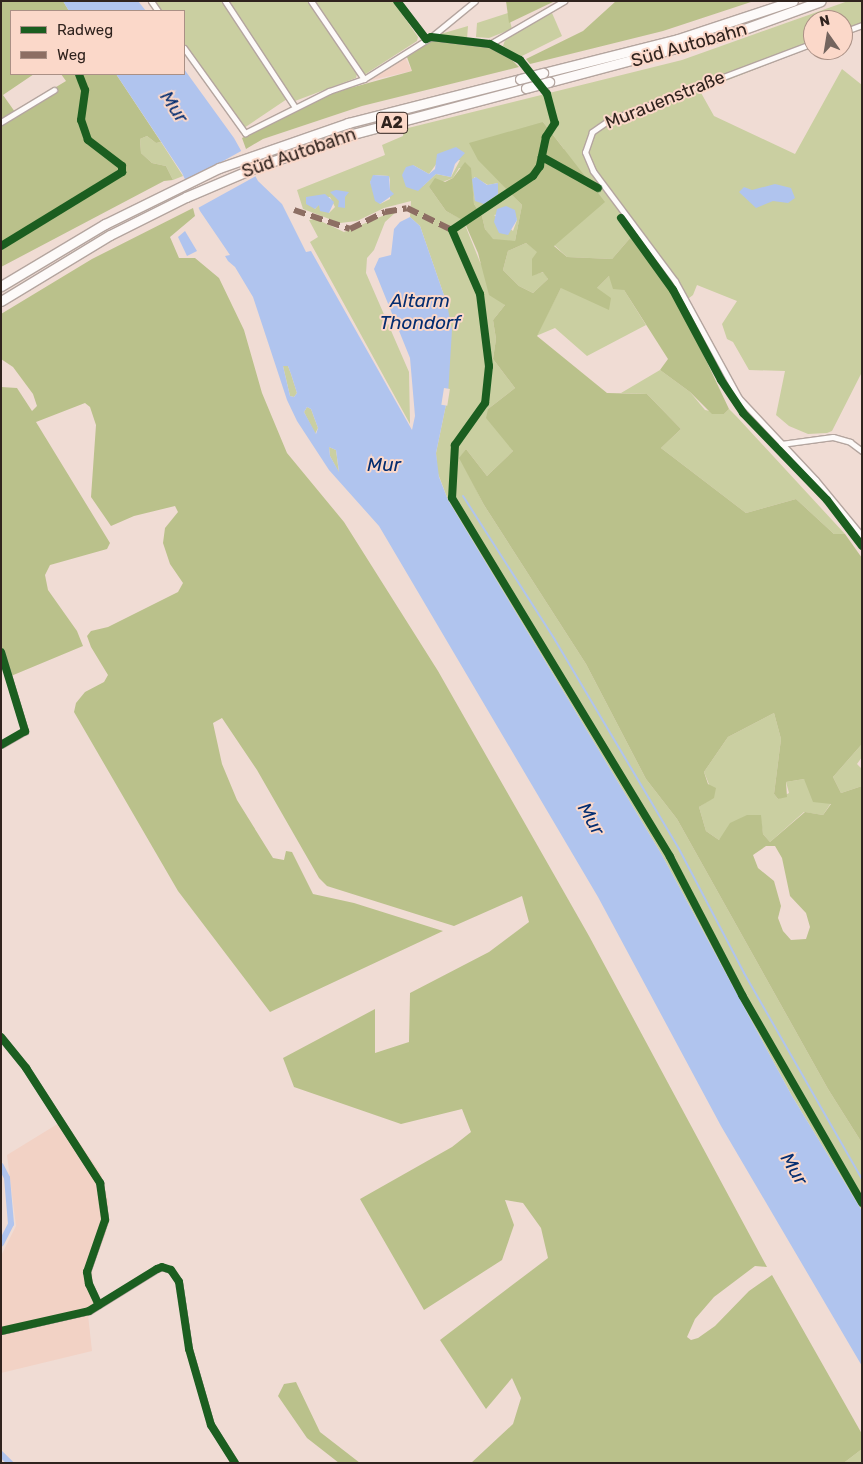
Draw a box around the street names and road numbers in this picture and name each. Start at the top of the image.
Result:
street label: Süd Autobahn [628,18,750,72]
street label: Murauenstraße [602,66,728,134]
road number: A2 [376,110,408,136]
street label: Süd Autobahn [239,123,359,183]

